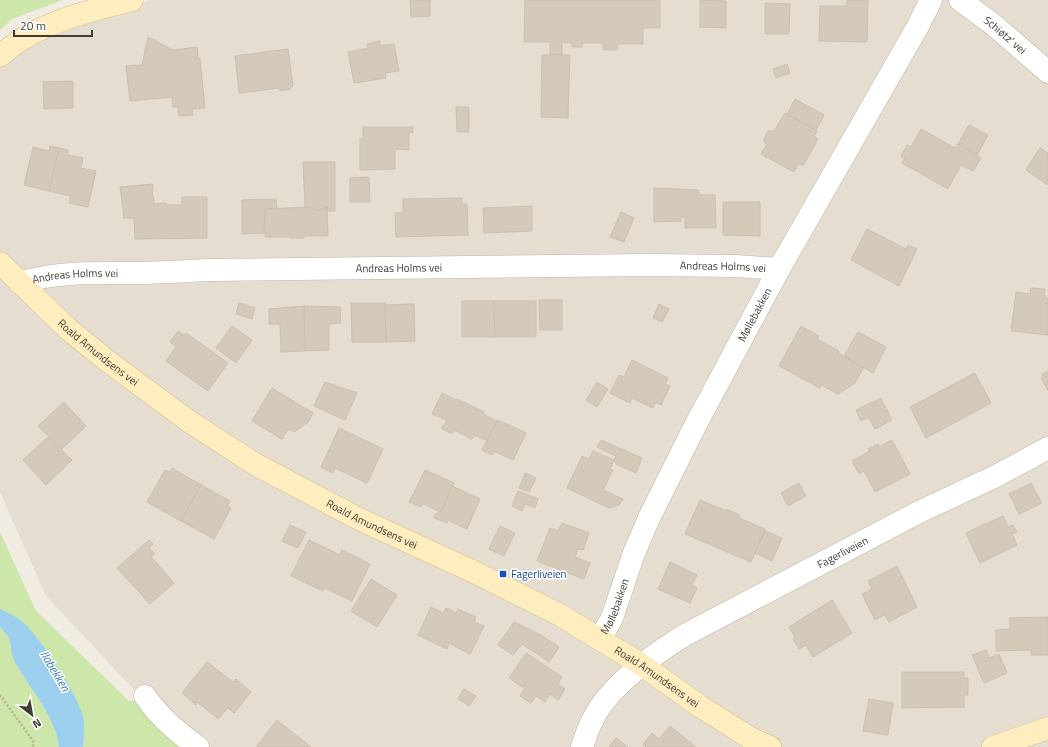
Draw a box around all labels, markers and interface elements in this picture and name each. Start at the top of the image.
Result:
scale bar [14,12,92,38]
street label: Schiøtz' vei [980,12,1030,58]
text: 20 m [20,16,46,35]
street label: Andreas Holms vei [680,257,767,276]
street label: Andreas Holms vei [356,259,442,276]
street label: Andreas Holms vei [31,265,118,287]
street label: Møllebakken [734,285,776,344]
street label: Roald Amundsens vei [54,315,142,390]
street label: Roald Amundsens vei [323,495,420,553]
street label: Fagerliveien [814,532,871,572]
place label: Fagerliveien [511,566,567,582]
marker: Fagerliveien [498,569,508,579]
street label: Møllebakken [596,576,633,637]
street label: Roald Amundsens vei [612,642,703,711]
water label: Ilabekken [36,647,76,696]
north arrow [12,695,52,735]
text: N [30,715,45,732]

